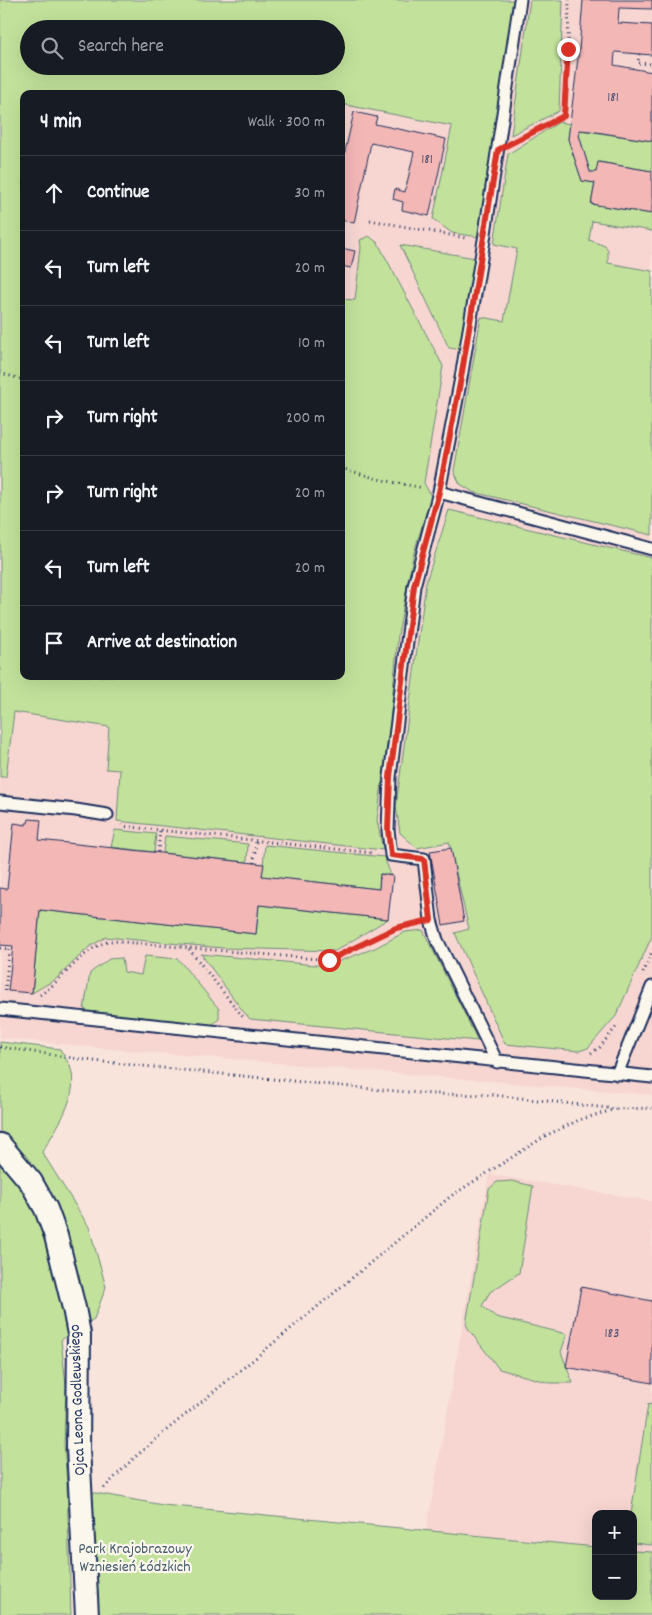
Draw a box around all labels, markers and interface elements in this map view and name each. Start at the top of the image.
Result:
search box [20,20,345,75]
icon: search [38,34,66,62]
text: Search here [78,34,164,61]
route end [557,38,580,61]
house number: 181 [607,88,619,108]
text: 4 min [40,108,82,138]
text: Walk · 300 m [248,111,325,134]
house number: 181 [421,150,433,170]
icon: ahead [40,179,68,207]
text: Continue [87,180,149,207]
text: 30 m [295,182,325,205]
icon: left [40,254,68,282]
text: Turn left [87,255,150,282]
text: 20 m [295,257,325,280]
icon: left [40,329,68,357]
text: Turn left [87,330,150,357]
text: 10 m [298,332,325,355]
icon: right [40,404,68,432]
text: Turn right [87,405,158,432]
text: 200 m [286,407,325,430]
icon: right [40,479,68,507]
text: Turn right [87,480,158,507]
text: 20 m [295,482,325,505]
icon: left [40,554,68,582]
text: Turn left [87,555,150,582]
text: 20 m [295,557,325,580]
icon: arrive [40,629,68,657]
text: Arrive at destination [87,630,237,657]
route start [318,949,341,972]
street label: Ojca Leona Godlewskiego [64,1324,92,1476]
house number: 183 [605,1324,619,1344]
map controls [592,1510,637,1600]
button: + [592,1510,637,1555]
park label: Park Krajobrazowy Wzniesień Łódzkich [78,1538,192,1579]
button: − [592,1555,637,1600]

